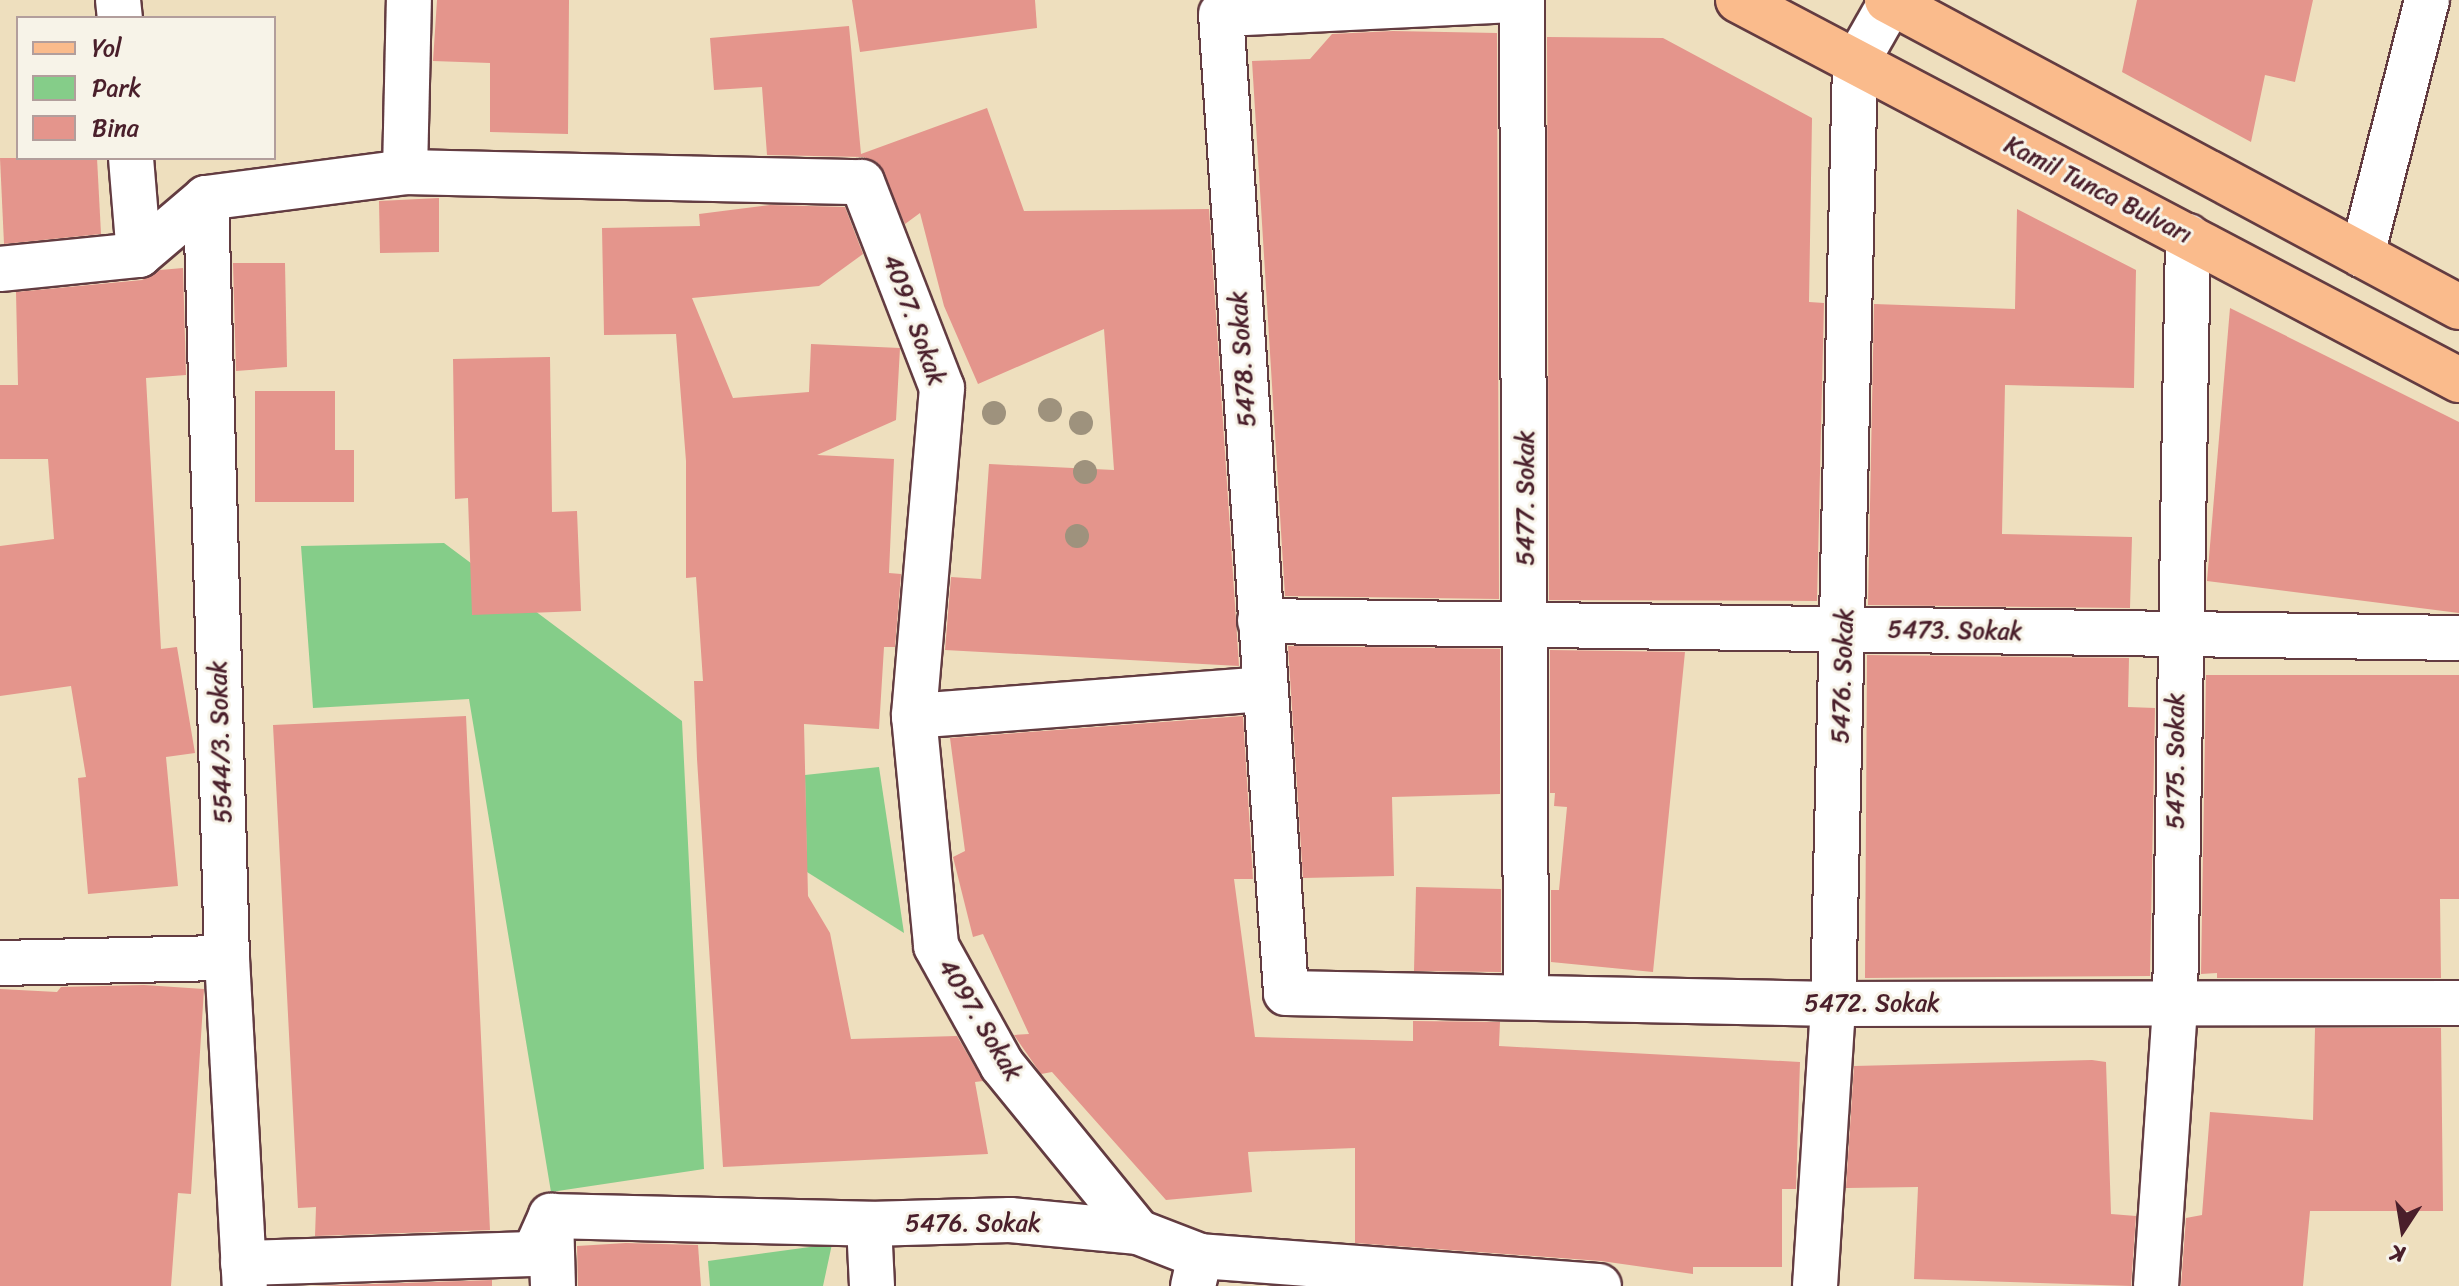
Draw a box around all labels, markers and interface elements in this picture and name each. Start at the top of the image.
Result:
legend [16,16,276,160]
text: Yol [92,27,122,69]
text: Park [92,67,141,109]
text: Bina [92,107,139,149]
street label: Kamil Tunca Bulvarı [1999,130,2197,250]
street label: 4097. Sokak [877,251,951,389]
street label: 5478. Sokak [1224,290,1262,428]
street label: 5477. Sokak [1512,430,1540,566]
street label: 5476. Sokak [1826,608,1860,744]
street label: 5473. Sokak [1887,615,2023,647]
street label: 5544/3. Sokak [204,660,238,824]
street label: 5475. Sokak [2162,693,2190,829]
street label: 4097. Sokak [932,954,1028,1086]
street label: 5472. Sokak [1804,990,1940,1018]
north arrow [2363,1190,2443,1270]
street label: 5476. Sokak [905,1210,1041,1238]
text: K [2387,1234,2409,1274]

